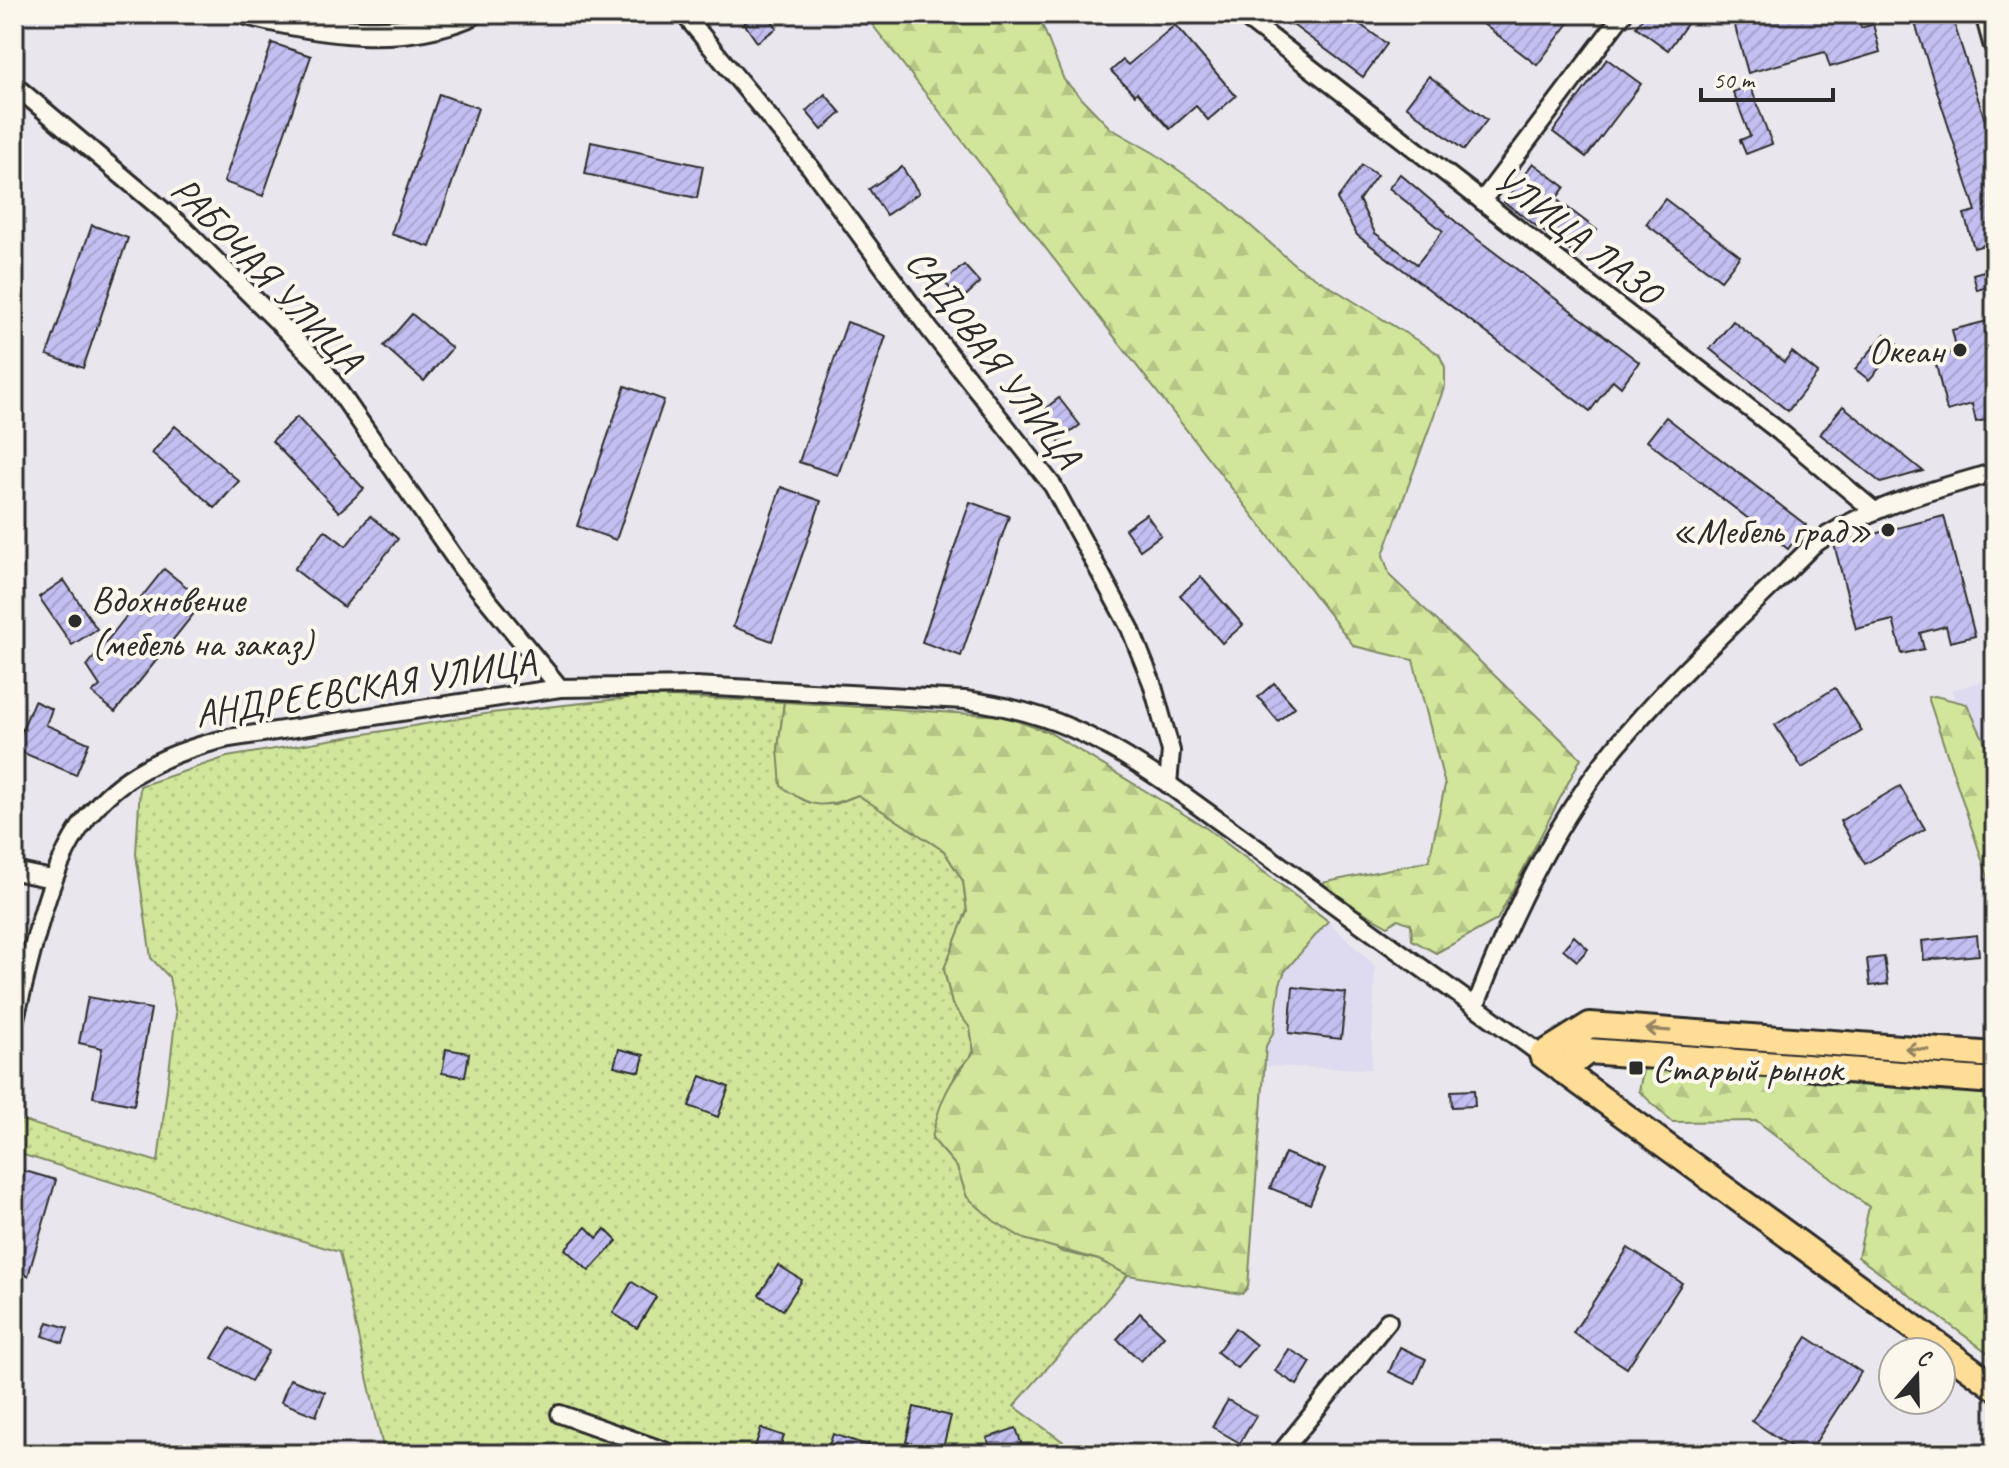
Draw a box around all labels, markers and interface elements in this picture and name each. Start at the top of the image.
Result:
scale bar [1701,52,1833,102]
text: 50 m [1713,65,1756,95]
street label: УЛИЦА ЛАЗО [1485,155,1673,317]
street label: РАБОЧАЯ УЛИЦА [161,166,373,384]
street label: САДОВАЯ УЛИЦА [896,240,1092,479]
place label: Океан [1868,327,1947,374]
marker: Океан [1951,341,1969,359]
place label: «Мебель град» [1672,507,1872,554]
marker: «Мебель град» [1879,521,1897,539]
place label: Вдохновение (мебель на заказ) [91,576,315,667]
marker: Вдохновение (мебель на заказ) [66,612,84,630]
street label: АНДРЕЕВСКАЯ УЛИЦА [192,637,539,738]
one-way arrow [1645,1022,1672,1037]
one-way arrow [1904,1041,1931,1056]
place label: Старый рынок [1652,1045,1846,1092]
marker: Старый рынок [1627,1059,1645,1077]
north arrow [1877,1336,1957,1416]
text: С [1914,1343,1936,1374]

